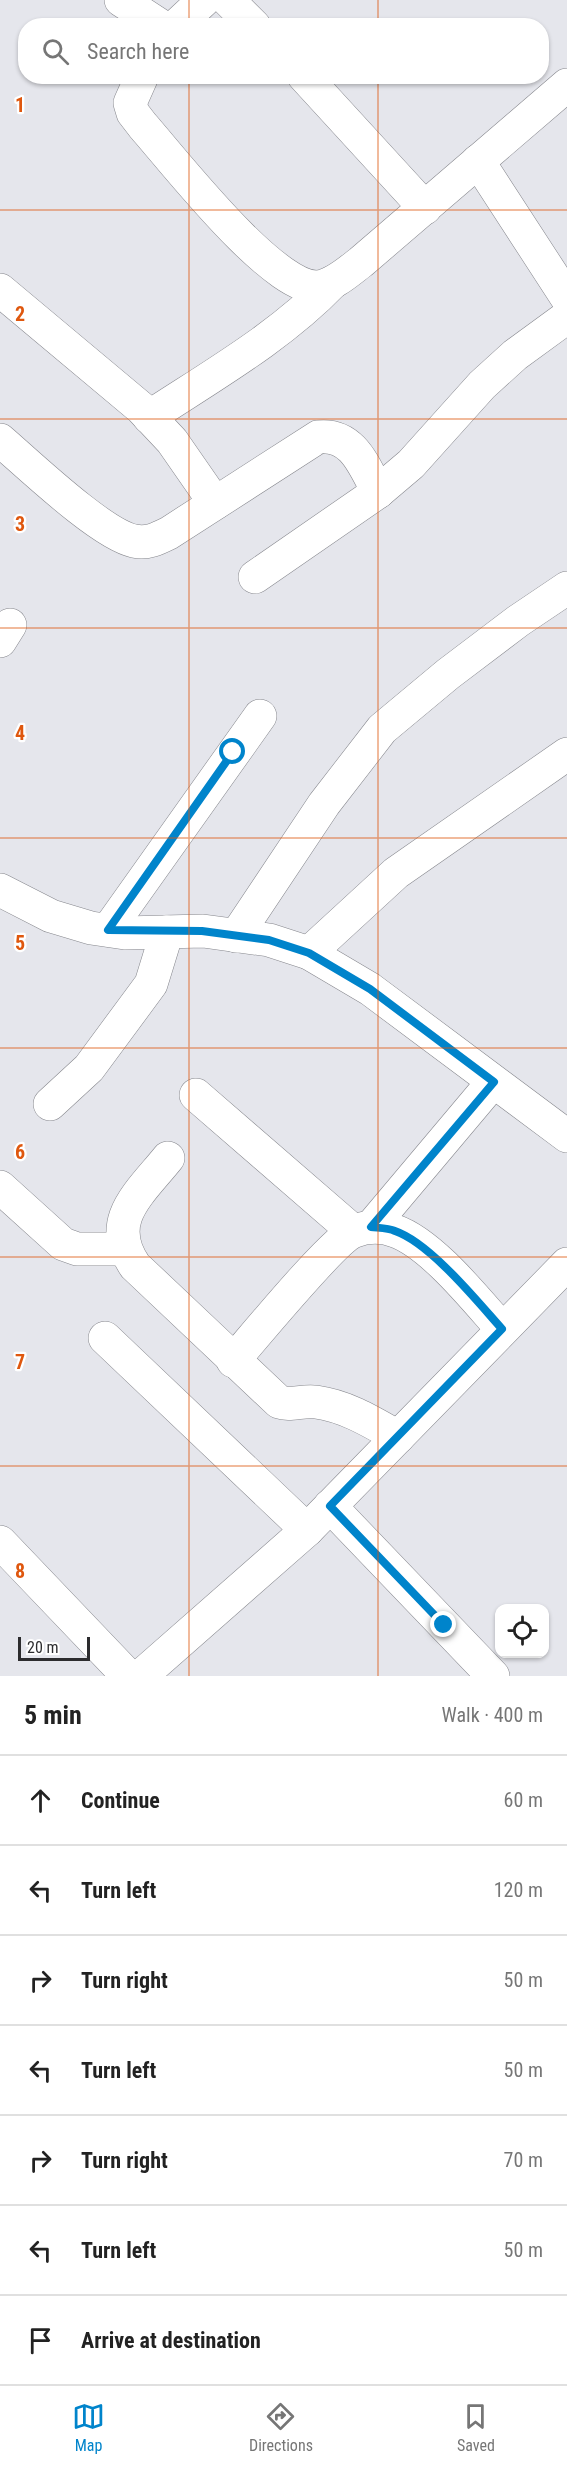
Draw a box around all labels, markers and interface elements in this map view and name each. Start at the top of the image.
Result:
search box [18,18,549,84]
icon: search [39,35,72,68]
text: Search here [87,39,189,64]
text: 1 [15,93,25,117]
text: 2 [15,302,25,326]
text: 3 [15,512,25,536]
text: 4 [15,721,25,745]
route start [219,738,245,764]
text: 5 [15,931,25,955]
text: 6 [15,1140,25,1164]
text: 7 [15,1350,25,1374]
text: 8 [15,1559,25,1583]
map controls [495,1604,549,1658]
button: locate [495,1604,549,1658]
route end [430,1611,456,1637]
scale bar [18,1634,90,1662]
text: 20 m [27,1638,59,1657]
text: 5 min [24,1700,82,1730]
text: Walk · 400 m [442,1703,543,1727]
icon: ahead [24,1784,57,1817]
text: Continue [81,1788,160,1813]
text: 60 m [504,1788,543,1812]
icon: left [24,1874,57,1907]
text: Turn left [81,1878,156,1903]
text: 120 m [494,1878,543,1902]
icon: right [24,1964,57,1997]
text: Turn right [81,1968,168,1993]
text: 50 m [504,1968,543,1992]
icon: left [24,2054,57,2087]
text: Turn left [81,2058,156,2083]
text: 50 m [504,2058,543,2082]
icon: right [24,2144,57,2177]
text: Turn right [81,2148,168,2173]
text: 70 m [504,2148,543,2172]
icon: left [24,2234,57,2267]
text: Turn left [81,2238,156,2263]
text: 50 m [504,2238,543,2262]
icon: arrive [24,2324,57,2357]
text: Arrive at destination [81,2328,261,2353]
tab: Map [72,2400,105,2455]
tab: Directions [249,2400,313,2455]
tab: Saved [457,2400,495,2455]

